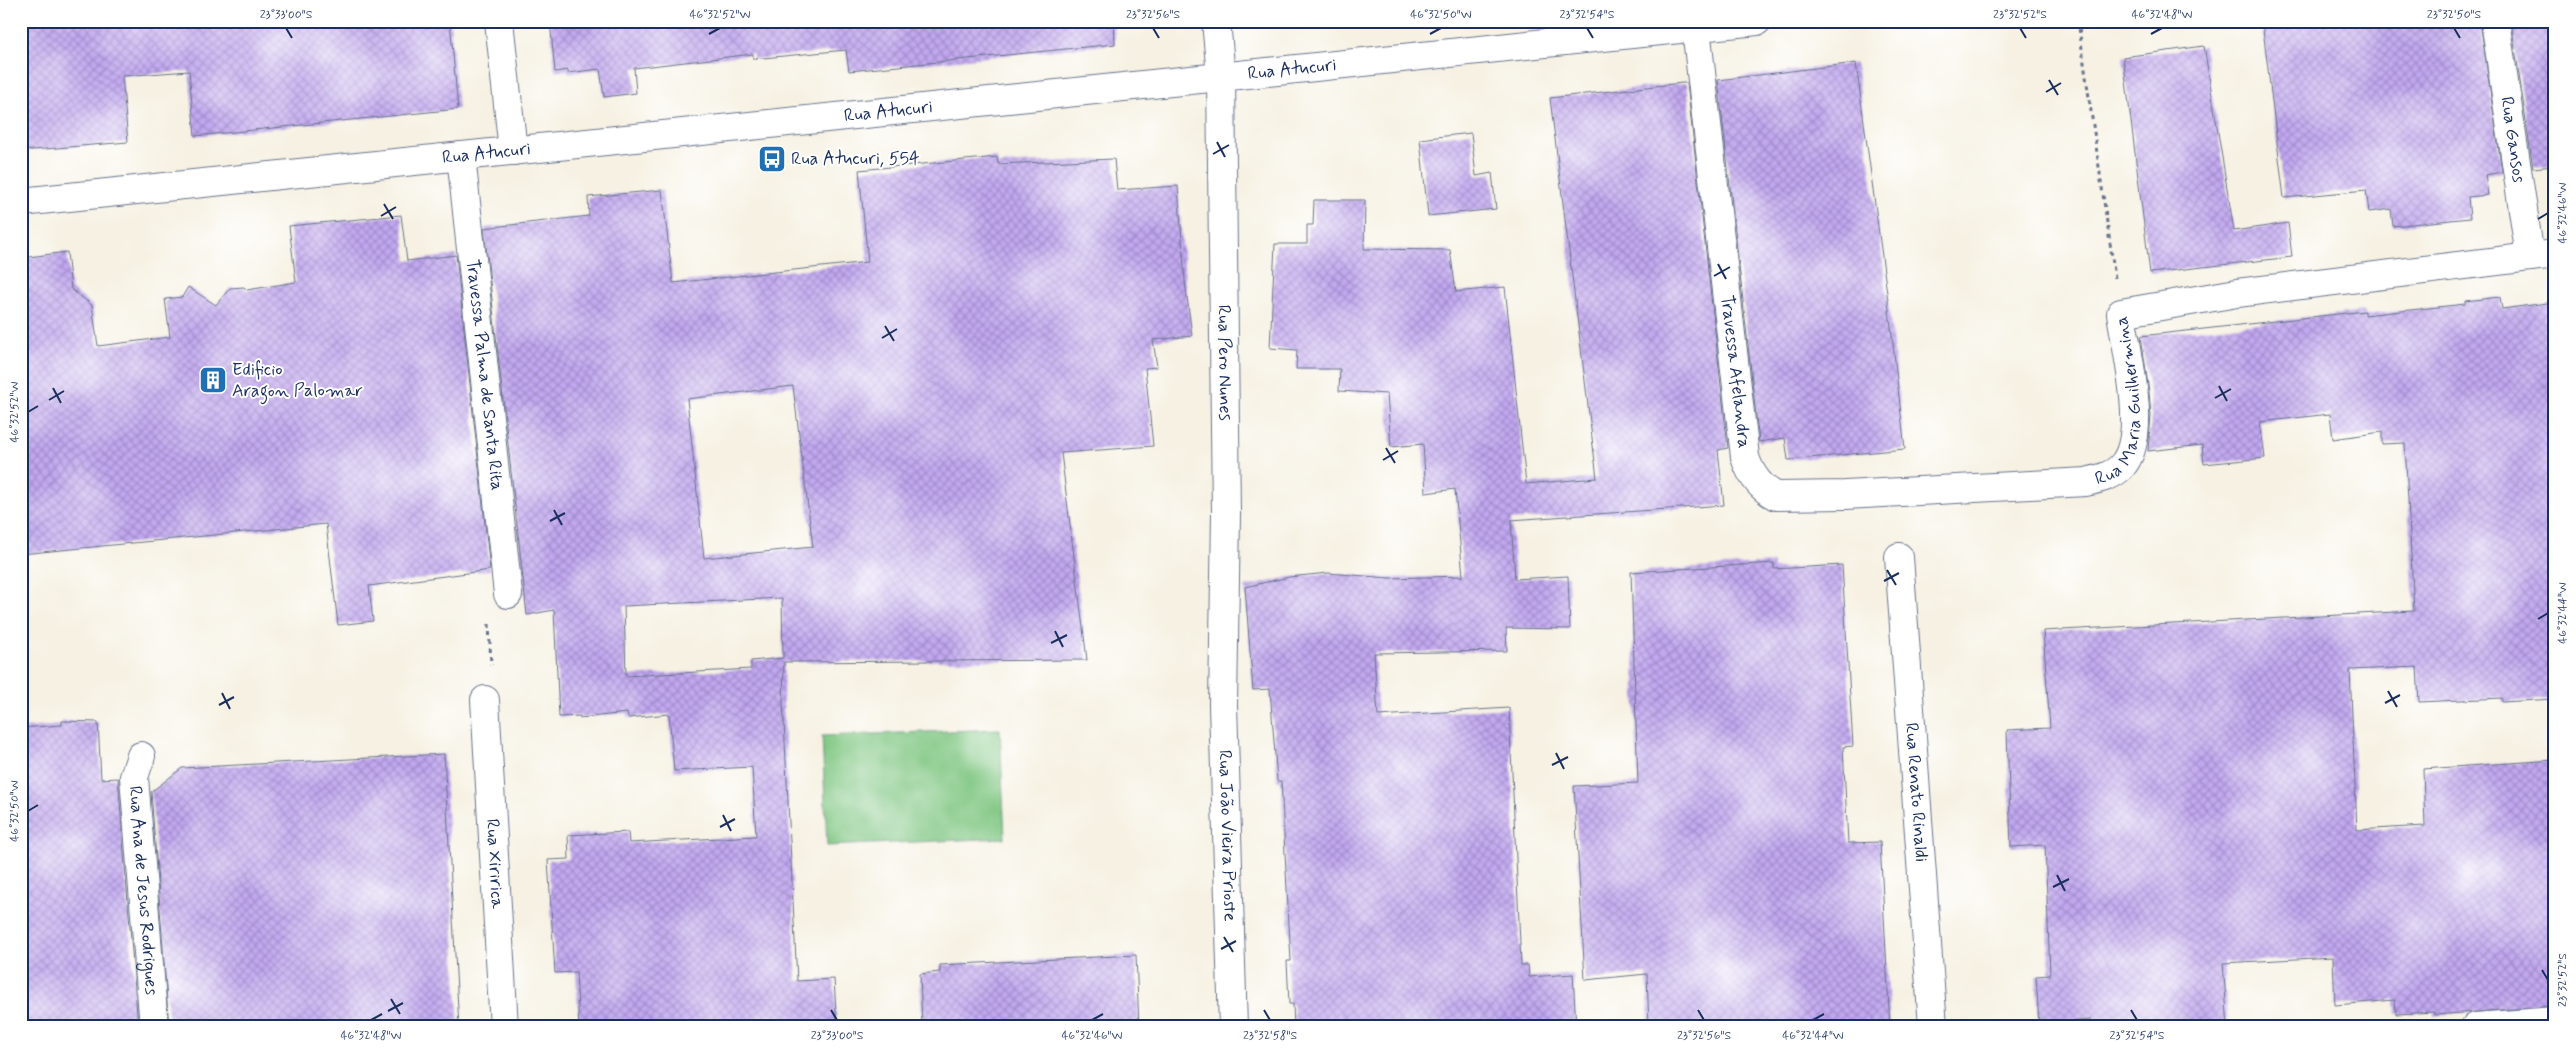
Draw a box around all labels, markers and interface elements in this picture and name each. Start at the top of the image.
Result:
text: 23°33'00"S [260,7,313,23]
text: 46°32'52"W [690,7,750,23]
text: 23°32'56"S [1126,7,1180,23]
text: 46°32'50"W [1410,7,1472,23]
text: 23°32'54"S [1560,7,1615,23]
text: 23°32'52"S [1993,7,2047,23]
text: 46°32'48"W [2132,7,2193,23]
text: 23°32'50"S [2427,7,2482,23]
street label: Rua Atucuri [1247,53,1338,86]
street label: Rua Atucuri [843,95,934,128]
street label: Rua Gansos [2494,95,2531,185]
street label: Rua Atucuri [441,137,532,170]
bus stop icon: Rua Atucuri, 554 [757,144,787,174]
place label: Rua Atucuri, 554 [791,147,920,171]
text: 46°32'46"W [2555,182,2571,243]
street label: Travessa Palma de Santa Rita [460,258,509,492]
street label: Travessa Afelandra [1715,294,1756,450]
street label: Rua Pero Nunes [1212,305,1237,421]
street label: Rua Maria Guilhermina [2092,314,2147,491]
place label: Edificio Aragon Palomar [232,358,363,405]
building icon: Edificio Aragon Palomar [198,365,228,395]
text: 46°32'52"W [7,382,23,442]
text: 46°32'44"W [2555,582,2571,644]
street label: Rua Renato Rinaldi [1899,722,1933,863]
street label: Rua João Vieira Prioste [1212,749,1242,922]
text: 46°32'50"W [7,780,23,842]
street label: Rua Ana de Jesus Rodrigues [123,785,163,996]
street label: Rua Xiririca [480,818,509,910]
text: 23°32'52"S [2555,953,2571,1007]
text: 46°32'48"W [341,1028,402,1044]
text: 23°33'00"S [811,1028,864,1044]
text: 46°32'46"W [1062,1028,1123,1044]
text: 23°32'58"S [1243,1028,1297,1044]
text: 23°32'56"S [1677,1028,1731,1044]
text: 46°32'44"W [1782,1028,1844,1044]
text: 23°32'54"S [2110,1028,2165,1044]

